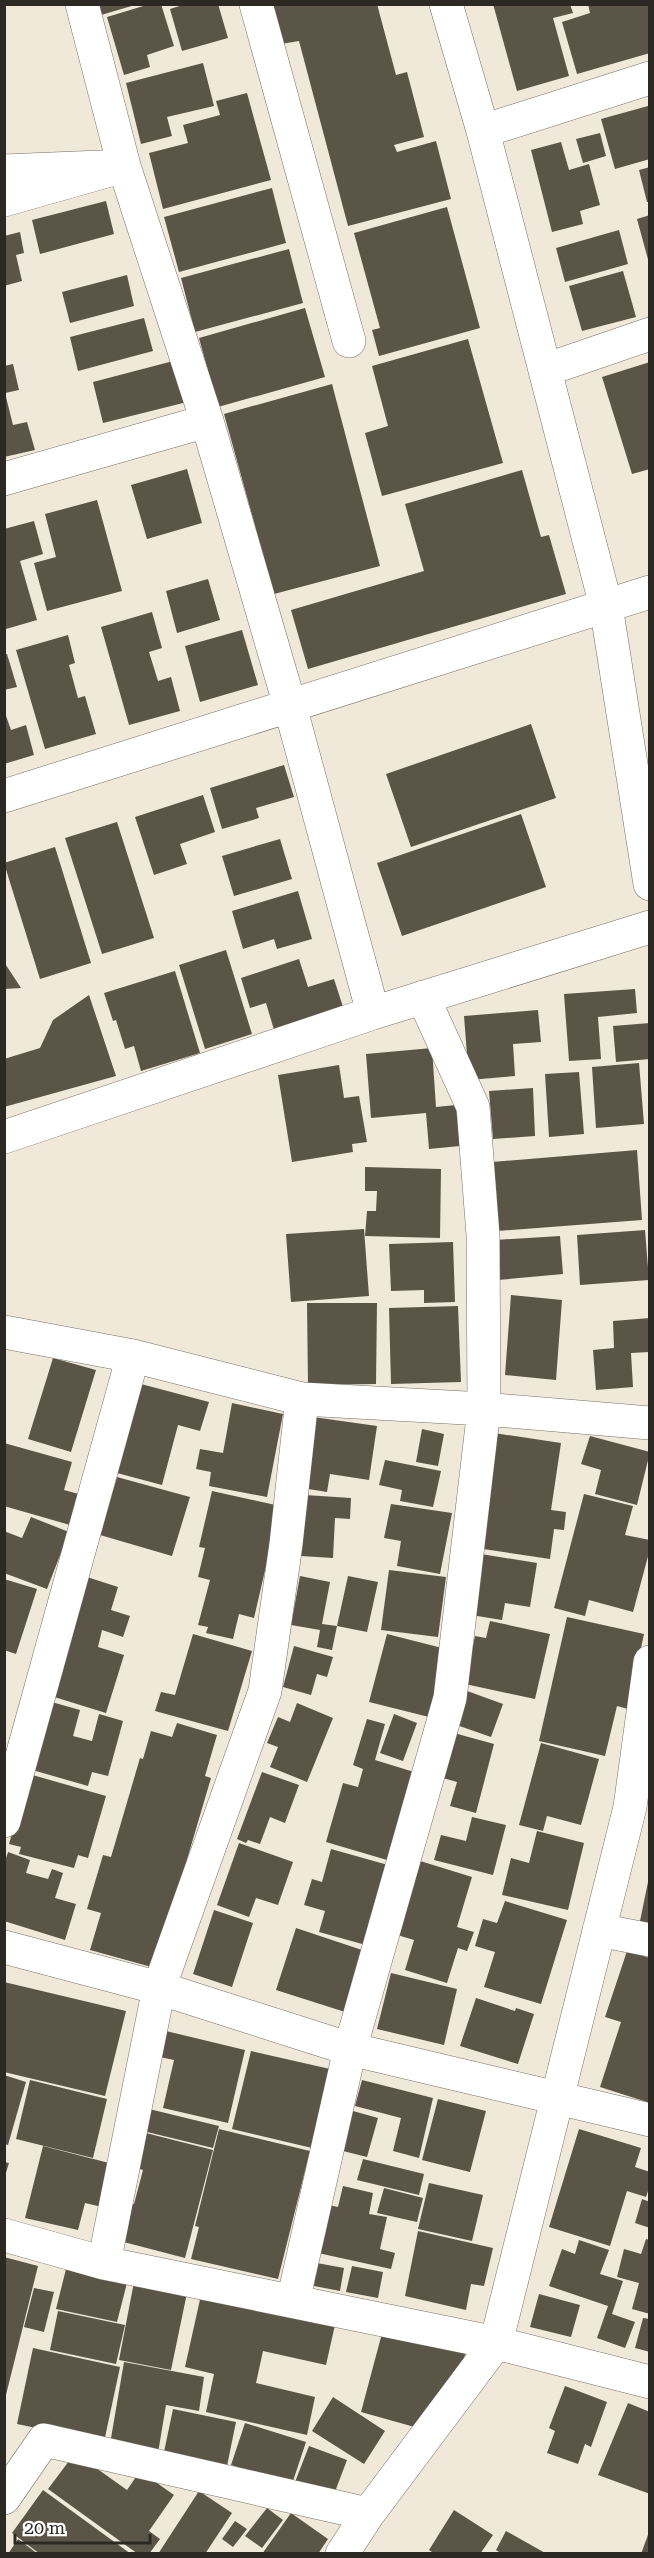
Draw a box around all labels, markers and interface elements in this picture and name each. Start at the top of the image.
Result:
scale bar [15,2507,150,2545]
text: 20 m [24,2517,65,2538]

